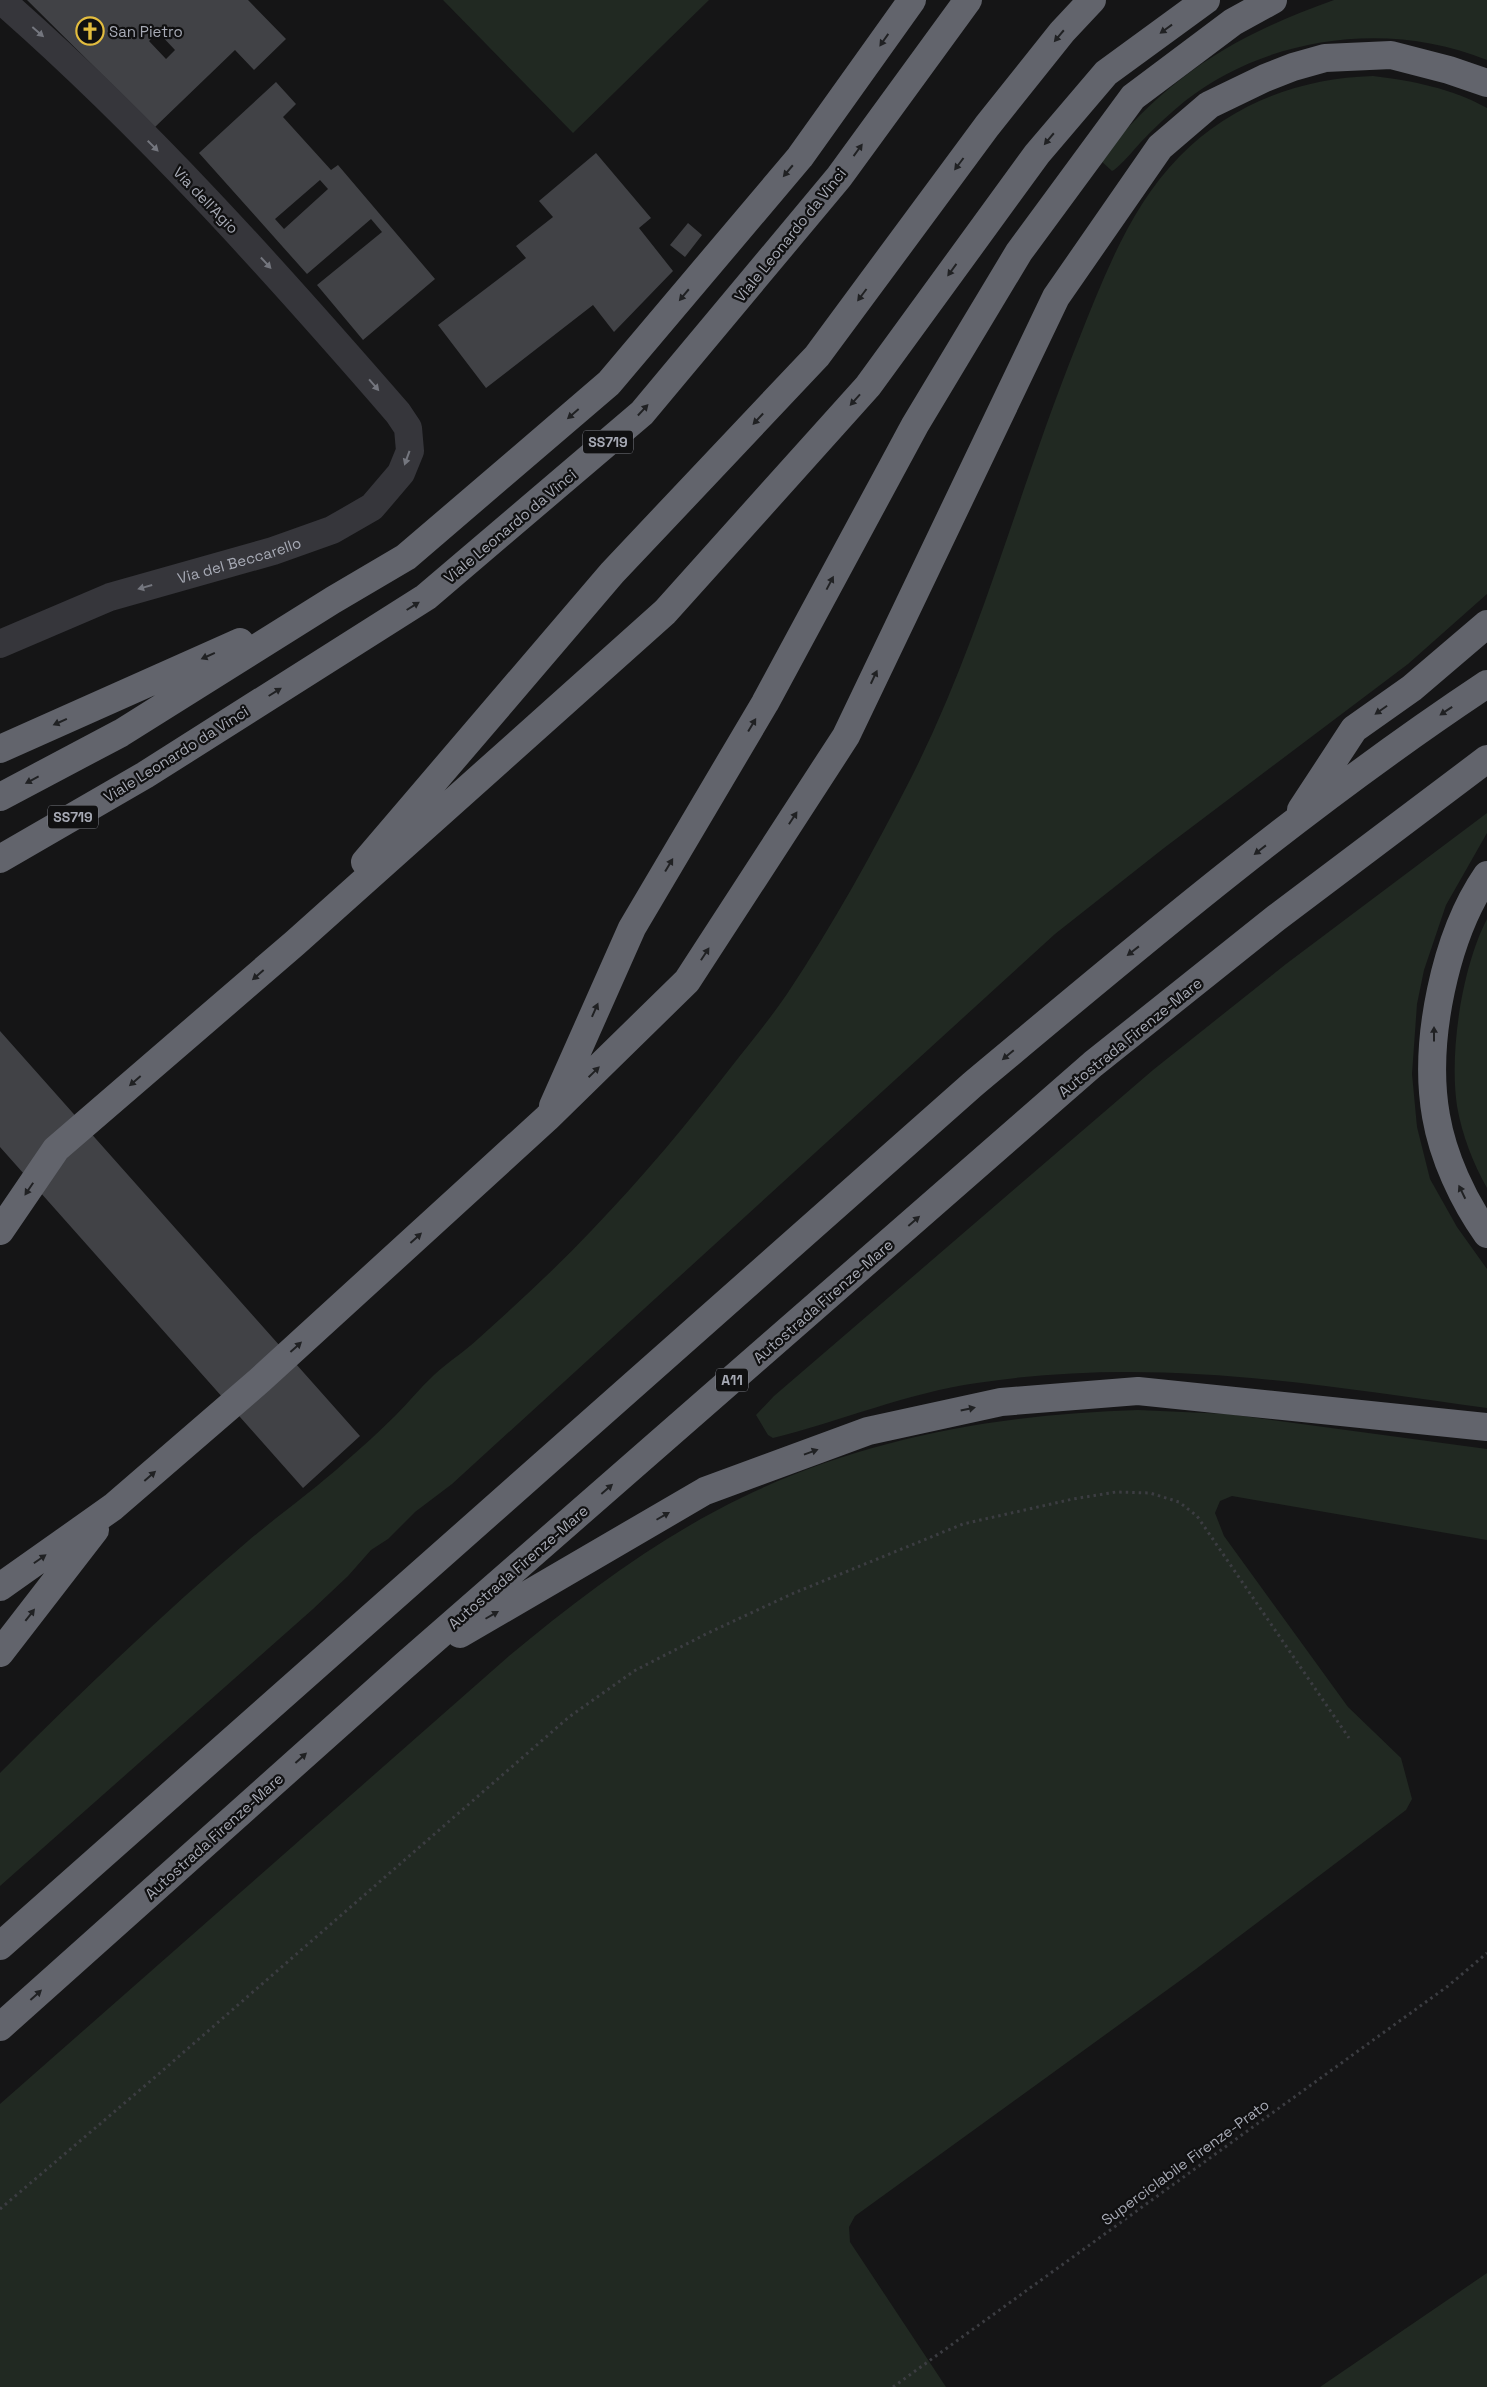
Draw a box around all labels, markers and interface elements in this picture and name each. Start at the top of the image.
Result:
church icon: San Pietro [75,16,105,46]
place label: San Pietro [109,22,183,41]
one-way arrow [1160,23,1173,33]
one-way arrow [31,26,43,38]
one-way arrow [1054,30,1065,42]
one-way arrow [879,33,889,47]
one-way arrow [1043,133,1055,145]
one-way arrow [147,140,159,152]
one-way arrow [853,143,863,157]
one-way arrow [954,157,964,171]
street label: Via dell'Agio [169,163,243,237]
street label: Viale Leonardo da Vinci [730,164,850,306]
one-way arrow [783,164,794,177]
one-way arrow [260,257,272,269]
one-way arrow [947,263,957,277]
one-way arrow [678,288,689,301]
one-way arrow [857,288,867,302]
one-way arrow [368,378,380,390]
one-way arrow [849,393,861,405]
one-way arrow [638,404,649,417]
one-way arrow [568,408,580,420]
one-way arrow [752,412,764,424]
road number: SS719 [583,431,633,454]
one-way arrow [403,451,411,466]
street label: Viale Leonardo da Vinci [440,465,580,587]
street label: Via del Beccarello [175,532,303,587]
one-way arrow [826,576,834,590]
one-way arrow [138,583,153,591]
one-way arrow [406,601,419,610]
one-way arrow [201,652,215,660]
one-way arrow [871,670,879,684]
one-way arrow [269,688,282,697]
street label: Viale Leonardo da Vinci [100,702,252,806]
one-way arrow [1374,705,1388,715]
one-way arrow [1440,706,1453,716]
one-way arrow [53,719,67,727]
one-way arrow [747,719,756,732]
one-way arrow [24,776,39,784]
road number: SS719 [48,806,98,829]
one-way arrow [789,811,798,824]
one-way arrow [1254,844,1267,855]
one-way arrow [664,859,673,872]
one-way arrow [1127,945,1140,956]
one-way arrow [700,947,710,960]
one-way arrow [252,969,265,980]
street label: Autostrada Firenze-Mare [1054,973,1206,1101]
one-way arrow [592,1003,600,1017]
one-way arrow [1430,1026,1438,1042]
one-way arrow [1002,1049,1015,1060]
one-way arrow [588,1066,600,1078]
one-way arrow [129,1075,142,1086]
one-way arrow [24,1182,34,1196]
one-way arrow [1458,1185,1466,1199]
one-way arrow [908,1216,920,1227]
one-way arrow [410,1232,423,1243]
street label: Autostrada Firenze-Mare [749,1235,897,1367]
one-way arrow [289,1341,301,1353]
road number: A11 [716,1368,748,1392]
one-way arrow [960,1405,975,1413]
one-way arrow [804,1448,819,1455]
one-way arrow [143,1470,156,1481]
one-way arrow [601,1484,613,1495]
street label: Autostrada Firenze-Mare [444,1501,592,1633]
one-way arrow [656,1511,669,1520]
one-way arrow [33,1554,47,1564]
one-way arrow [25,1608,35,1621]
one-way arrow [484,1611,499,1619]
one-way arrow [295,1752,307,1764]
street label: Autostrada Firenze-Mare [141,1769,287,1903]
one-way arrow [30,1989,43,2000]
street label: Superciclabile Firenze-Prato [1097,2095,1273,2229]

